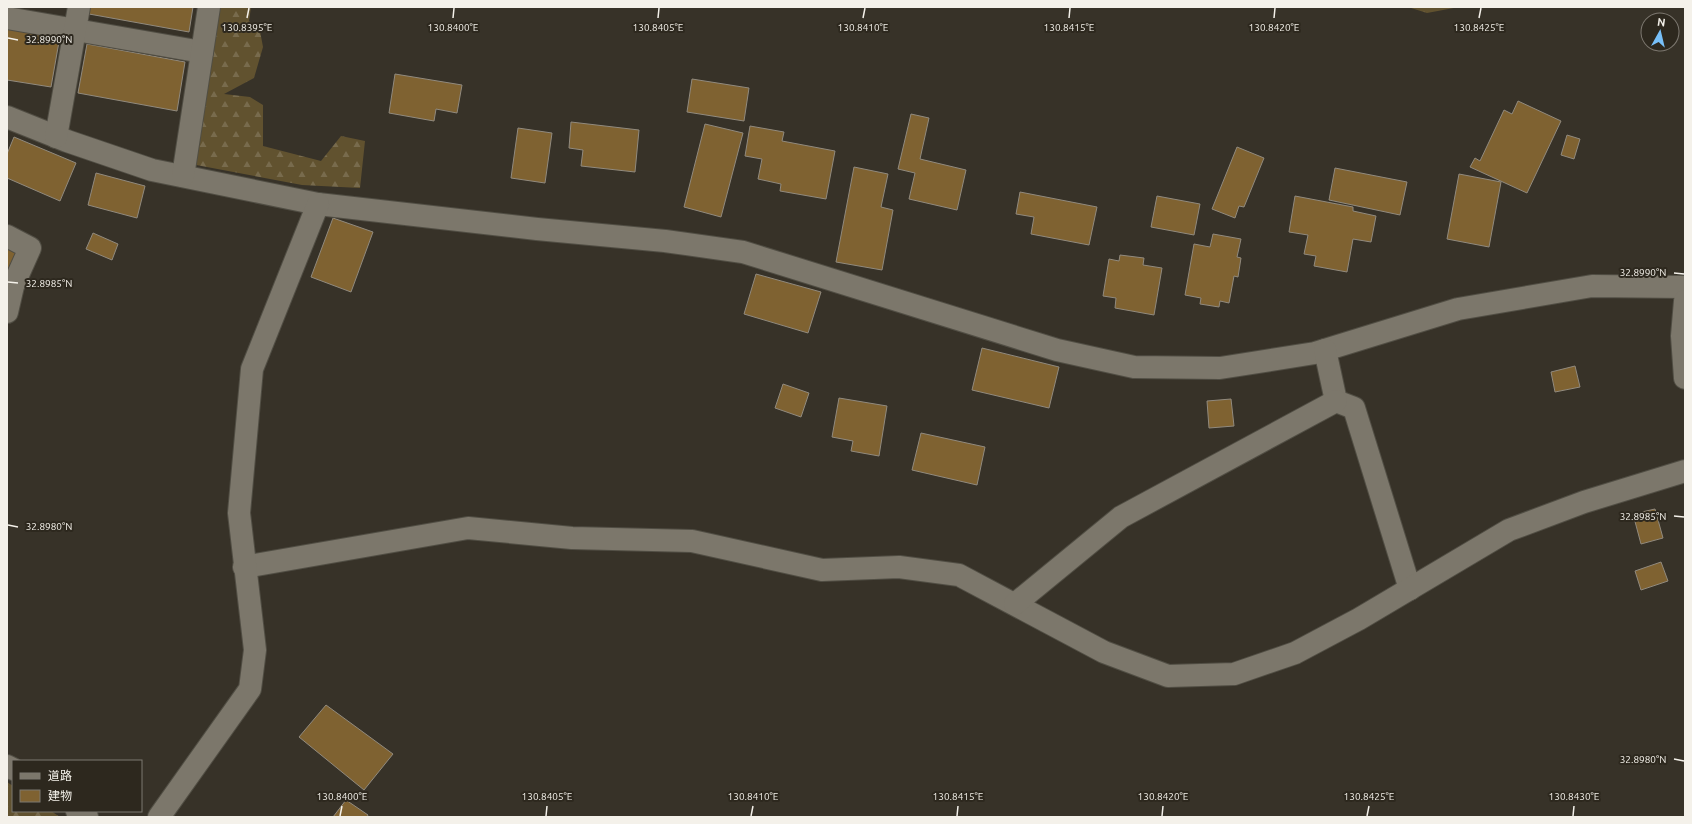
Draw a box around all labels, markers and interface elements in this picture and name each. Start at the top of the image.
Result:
north arrow [1640,12,1680,52]
text: N [1656,16,1666,29]
text: 130.8395°E [222,22,273,33]
text: 130.8400°E [428,22,479,33]
text: 130.8405°E [633,22,684,33]
text: 130.8410°E [838,22,889,33]
text: 130.8415°E [1044,22,1095,33]
text: 130.8420°E [1249,22,1300,33]
text: 130.8425°E [1454,22,1505,33]
text: 32.8990°N [26,34,72,45]
text: 32.8990°N [1620,267,1666,278]
text: 32.8985°N [26,278,72,289]
text: 32.8985°N [1620,511,1666,522]
text: 32.8980°N [26,521,72,532]
text: 32.8980°N [1620,754,1666,765]
legend [12,760,142,812]
text: 道路 [48,769,72,782]
text: 建物 [48,789,72,802]
text: 130.8400°E [317,791,368,802]
text: 130.8405°E [522,791,573,802]
text: 130.8410°E [728,791,779,802]
text: 130.8415°E [933,791,984,802]
text: 130.8420°E [1138,791,1189,802]
text: 130.8425°E [1344,791,1395,802]
text: 130.8430°E [1549,791,1600,802]

